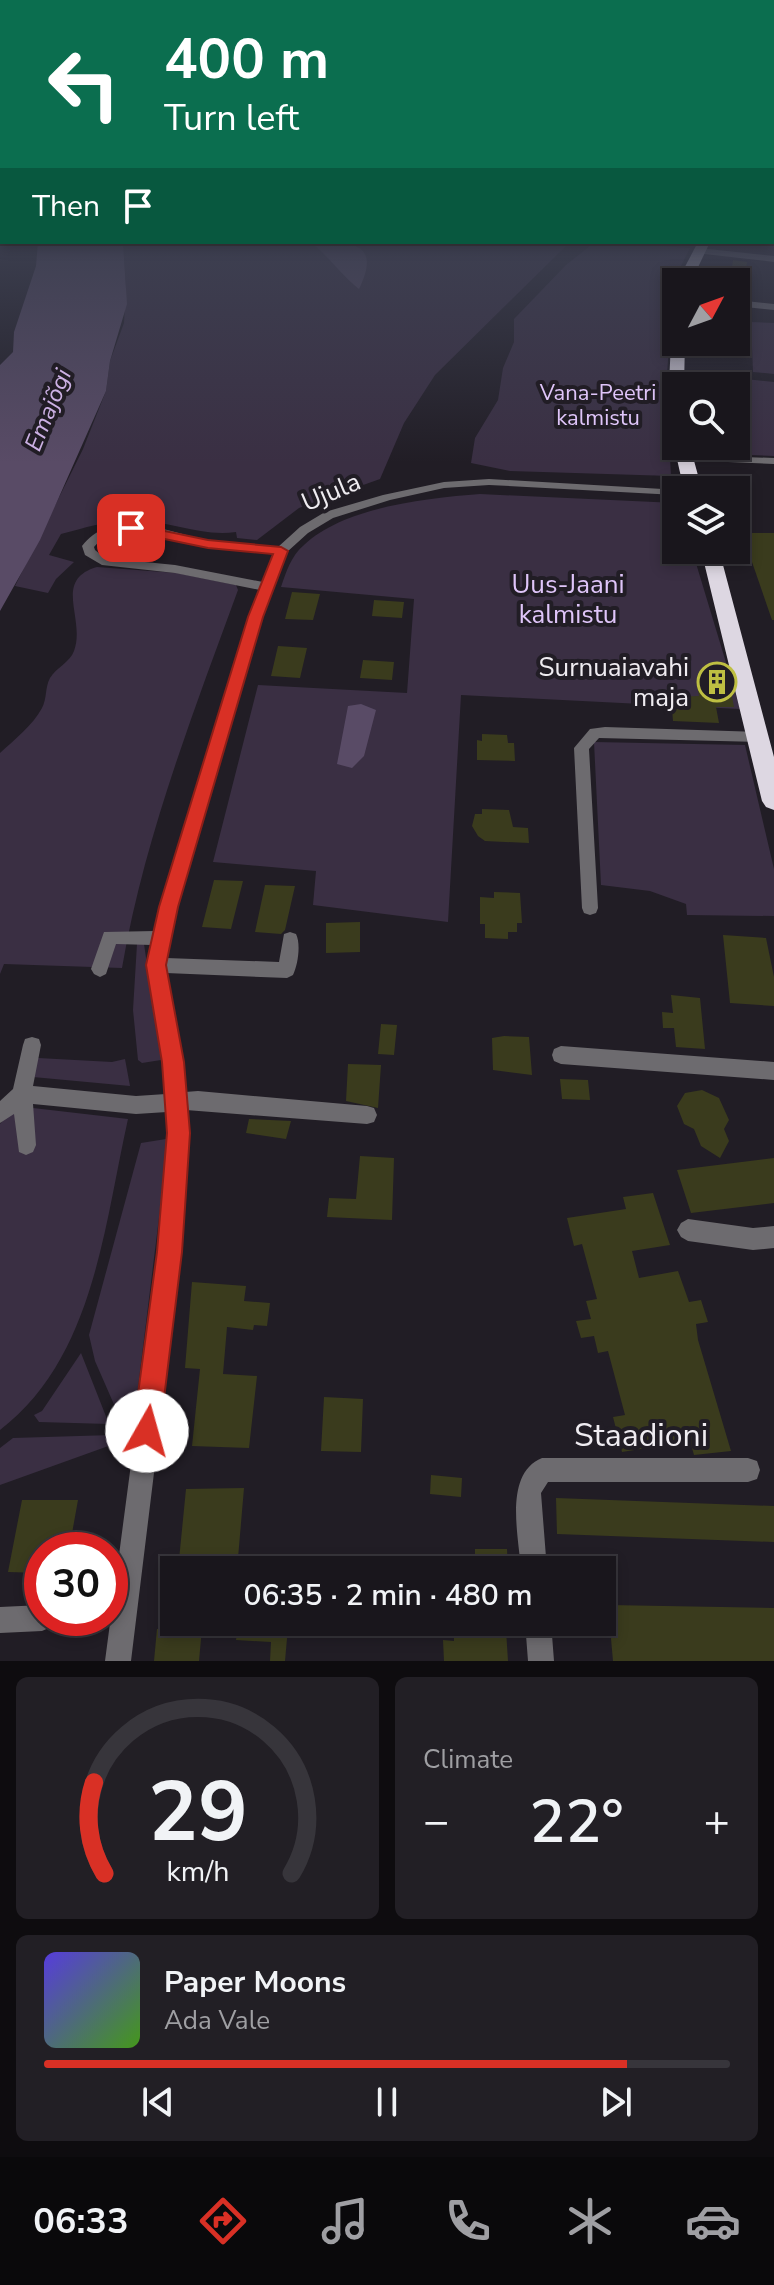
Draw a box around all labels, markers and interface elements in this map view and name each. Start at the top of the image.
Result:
text: 400 m [164,21,329,98]
icon: left [32,32,136,136]
text: Turn left [164,94,299,143]
icon: arrive [116,184,160,228]
text: Then [32,186,100,227]
north arrow [662,268,750,356]
map controls [662,268,750,564]
water label: Emajõgi [17,364,79,456]
button: search [662,372,750,460]
park label: Vana-Peetri kalmistu [539,378,656,433]
street label: Ujula [296,464,366,520]
button: layers [662,476,750,564]
pin [97,494,165,562]
icon: arrive [109,506,153,550]
park label: Uus-Jaani kalmistu [511,567,625,632]
place label: Surnuaiavahi maja [539,650,689,715]
building icon: Surnuaiavahi maja [696,661,738,703]
position arrow [105,1389,189,1473]
street label: Staadioni [574,1414,708,1457]
speed limit sign: 30 [24,1532,128,1636]
text: 06:35 · 2 min · 480 m [243,1575,533,1616]
text: Climate [423,1742,513,1777]
text: 29 [148,1756,247,1869]
text: 22° [529,1781,624,1863]
text: − [423,1792,449,1852]
text: + [704,1792,730,1852]
text: km/h [166,1852,229,1891]
text: Paper Moons [164,1962,346,2003]
text: Ada Vale [164,2003,270,2038]
icon: previous [136,2080,180,2124]
icon: pause [365,2080,409,2124]
icon: next [594,2080,638,2124]
icon: directions [195,2193,251,2249]
icon: music [317,2193,373,2249]
icon: phone [440,2193,496,2249]
icon: climate [562,2193,618,2249]
icon: car [685,2193,741,2249]
text: 06:33 [33,2197,129,2246]

